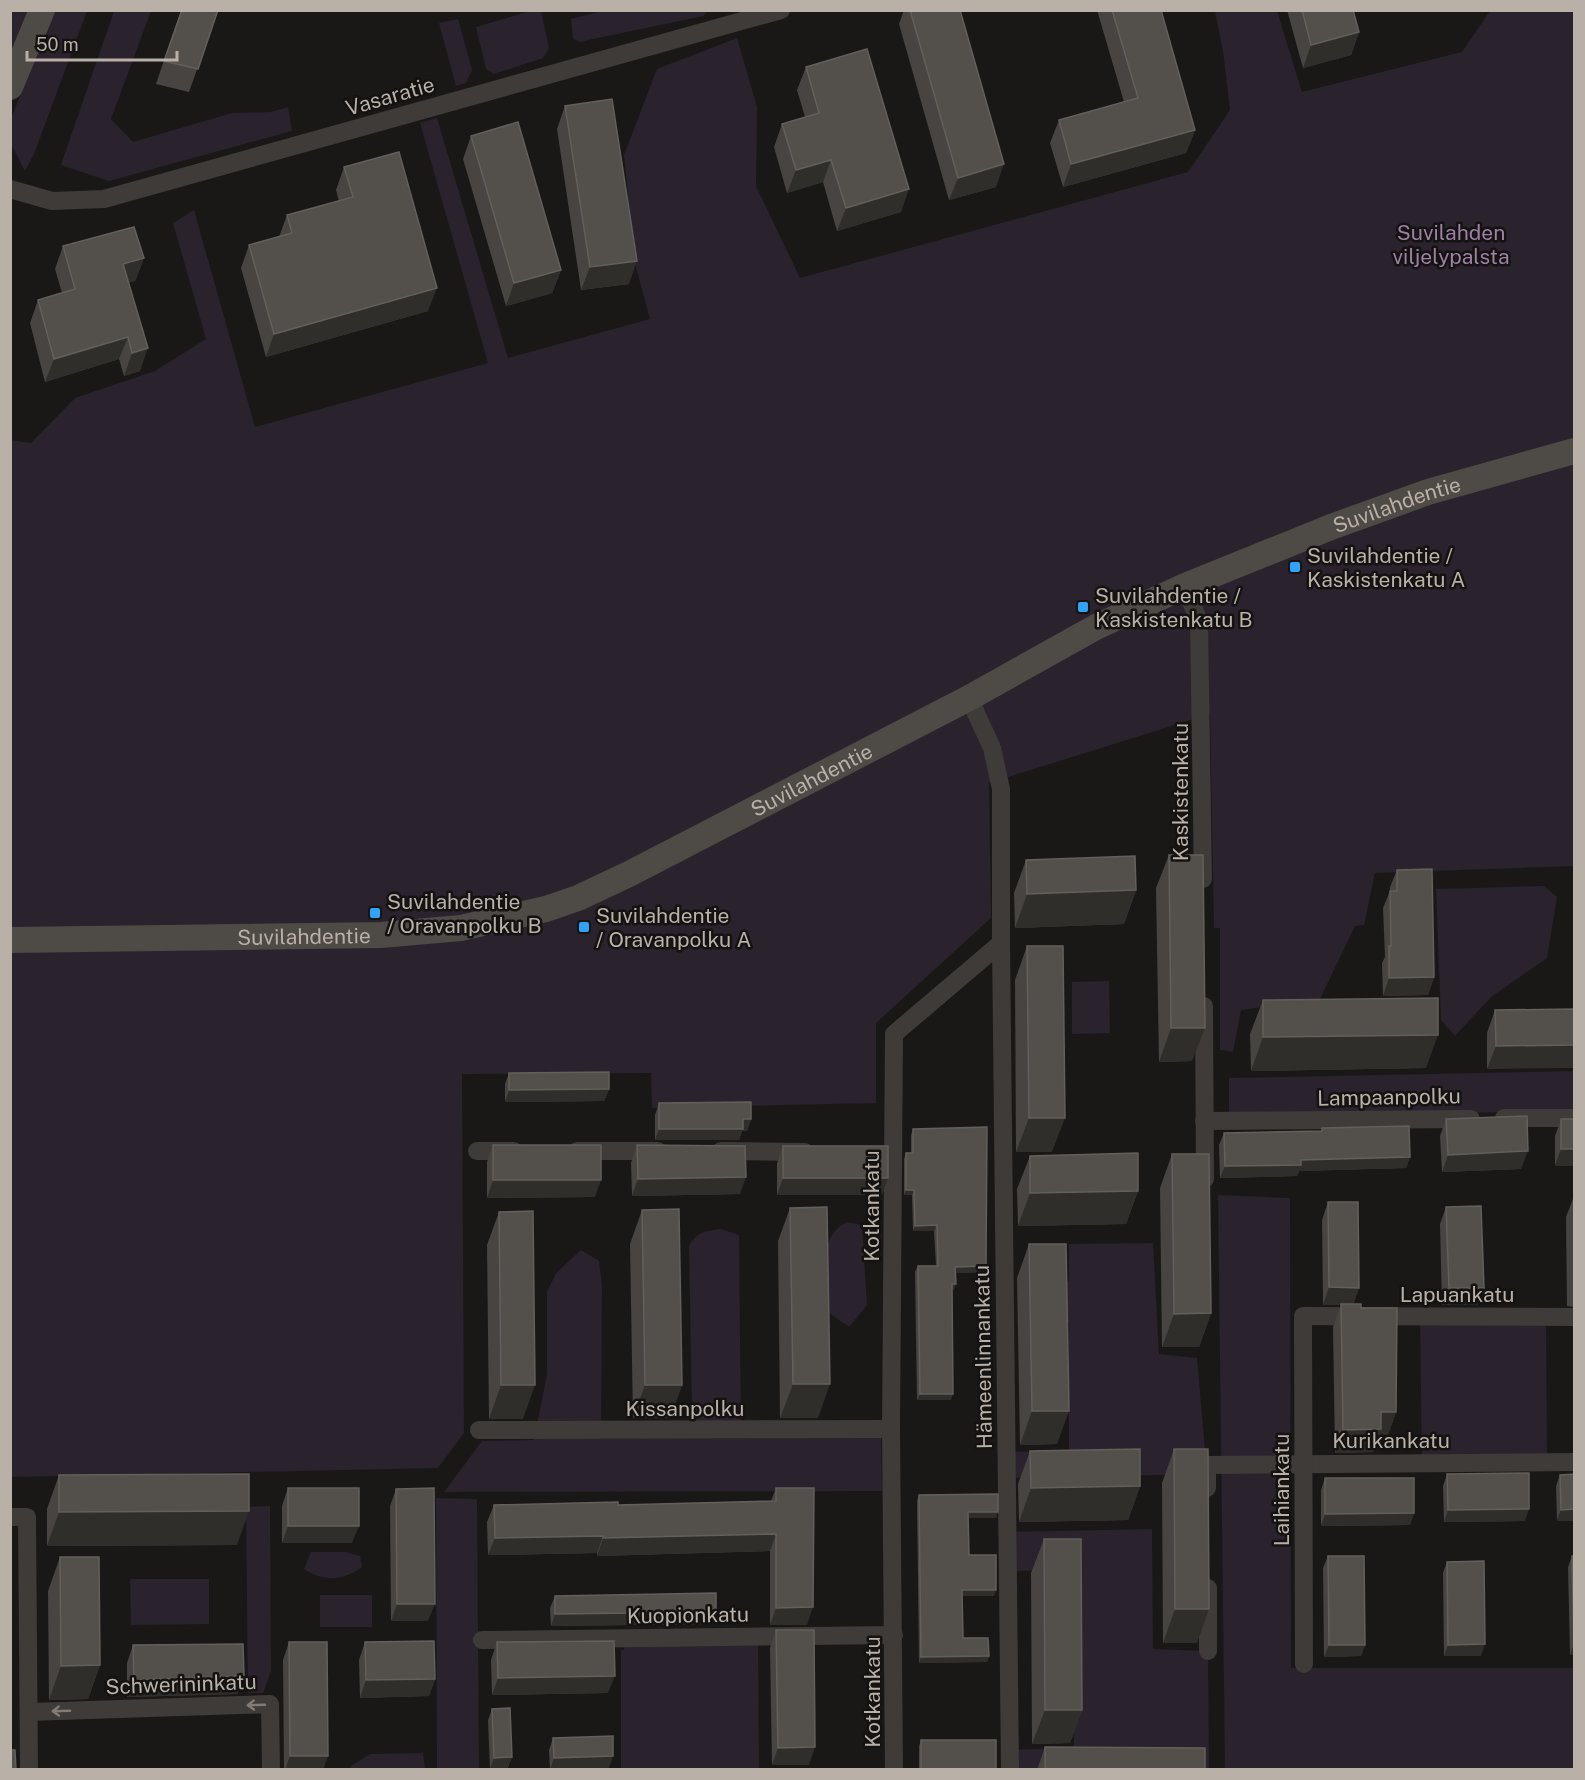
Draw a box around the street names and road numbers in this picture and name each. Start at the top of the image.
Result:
street label: Vasaratie [343,71,437,121]
street label: Suvilahdentie [1329,471,1463,538]
street label: Kaskistenkatu [1168,723,1193,861]
street label: Suvilahdentie [746,738,876,821]
street label: Suvilahdentie [237,923,371,949]
street label: Lampaanpolku [1317,1083,1461,1111]
street label: Kotkankatu [859,1150,884,1262]
street label: Hämeenlinnankatu [969,1265,997,1449]
street label: Lapuankatu [1400,1282,1514,1307]
street label: Kissanpolku [626,1396,744,1421]
street label: Kurikankatu [1332,1428,1450,1453]
street label: Laihiankatu [1269,1434,1294,1546]
street label: Kuopionkatu [627,1601,749,1629]
street label: Kotkankatu [860,1636,885,1748]
street label: Schwerininkatu [105,1669,257,1699]

